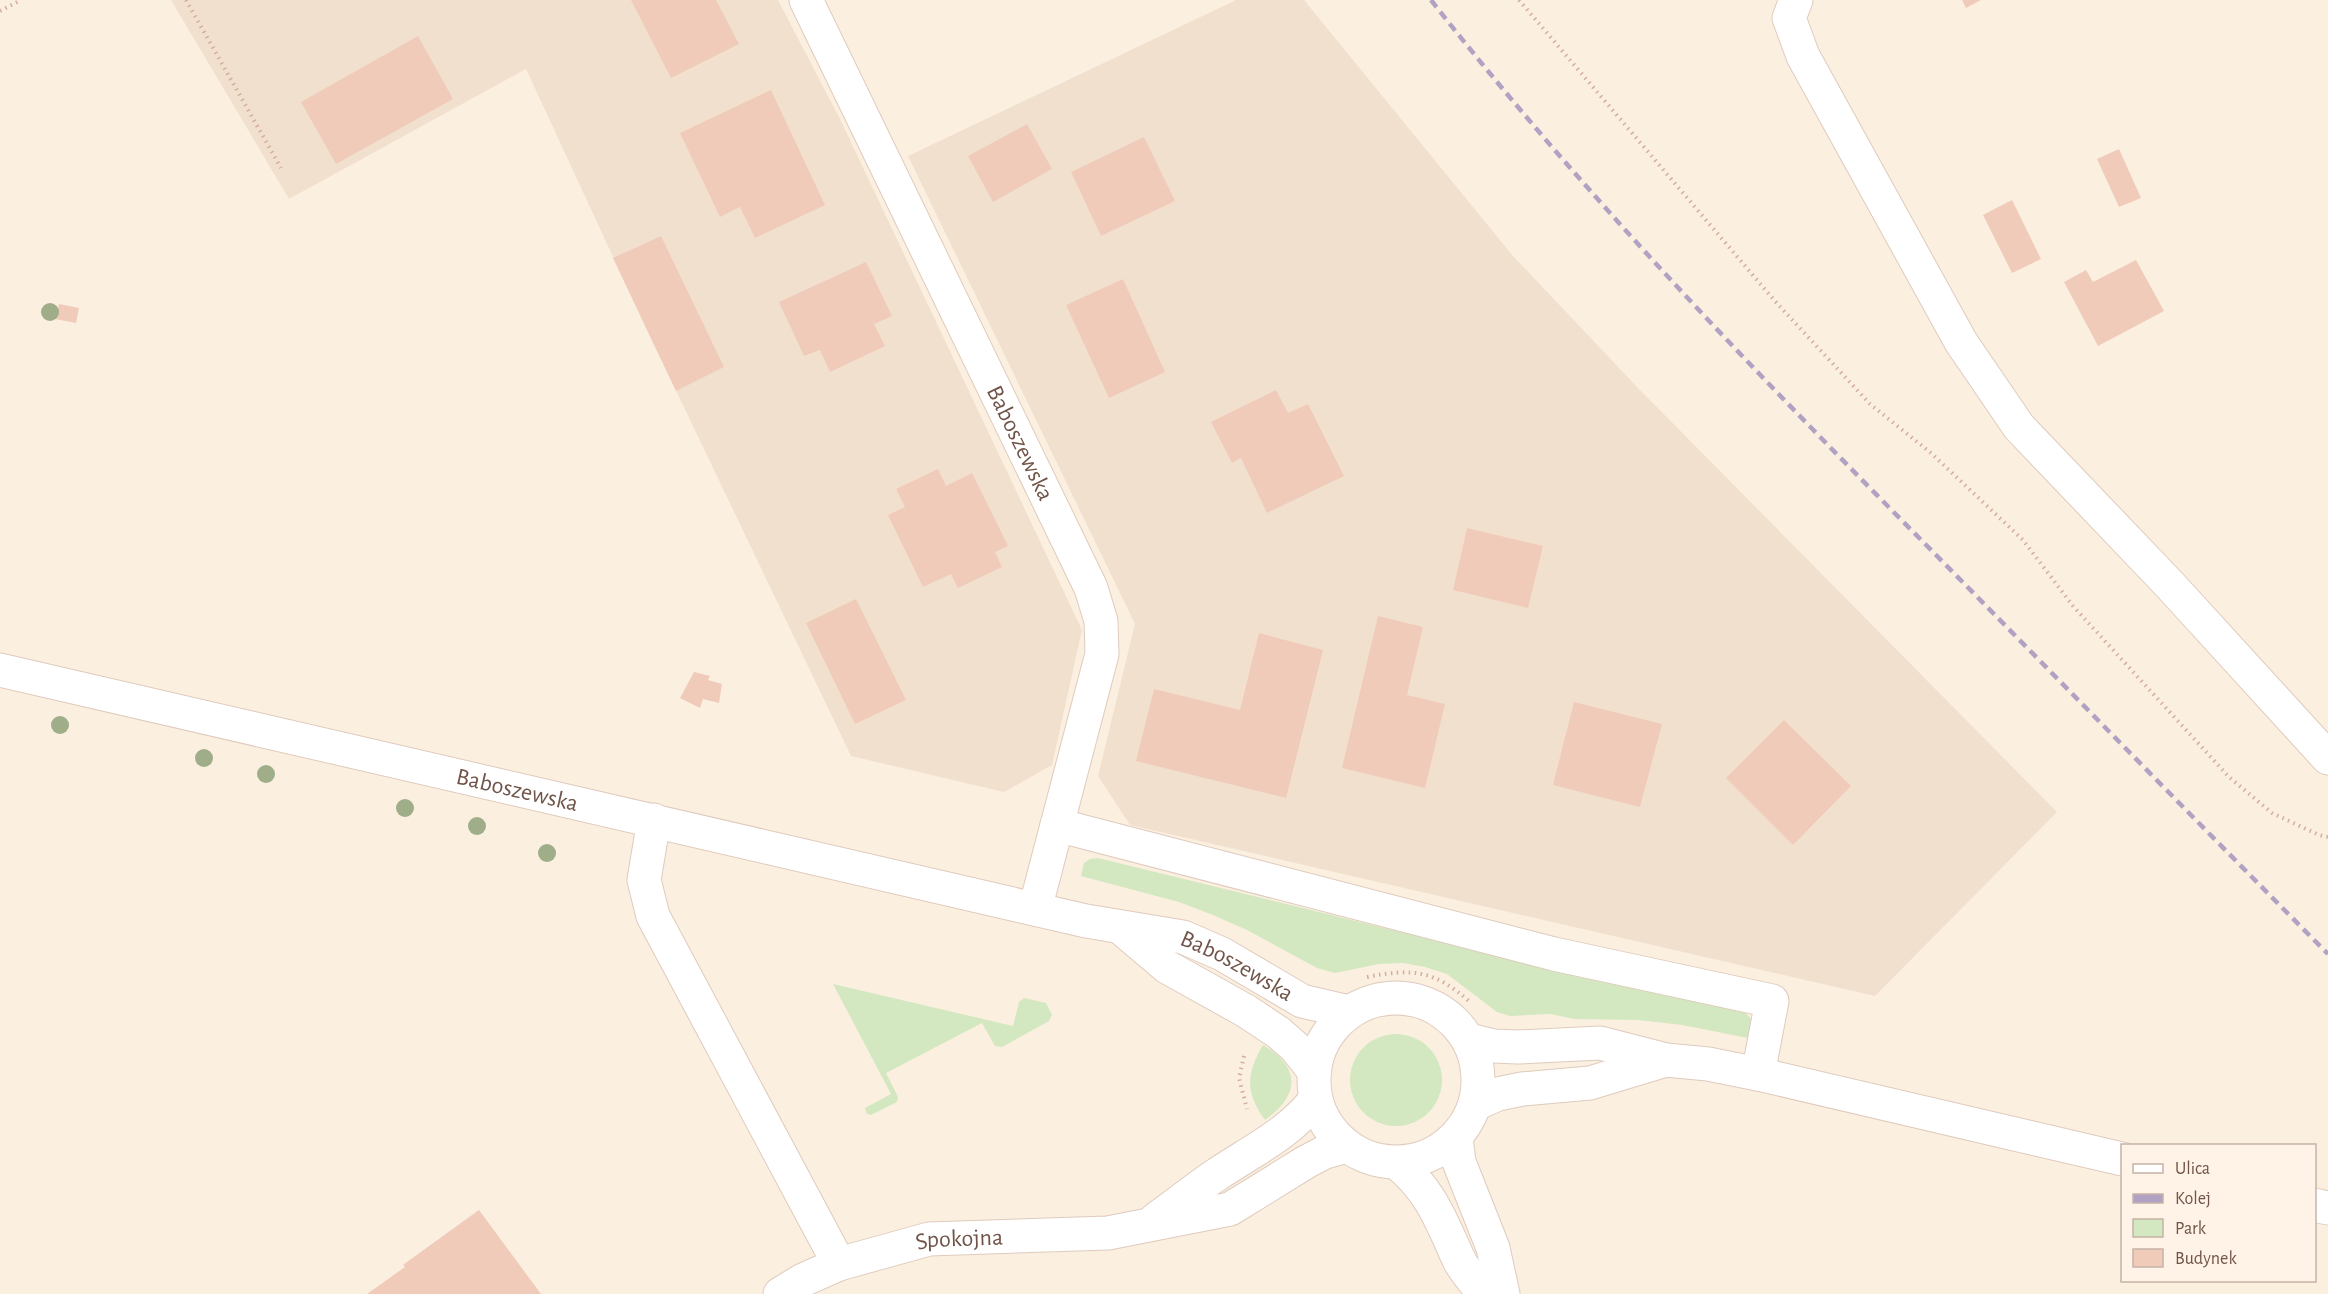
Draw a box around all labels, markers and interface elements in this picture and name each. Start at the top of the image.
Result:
street label: Baboszewska [982,382,1058,504]
street label: Baboszewska [454,765,580,816]
street label: Baboszewska [1177,926,1297,1006]
legend [2121,1144,2316,1282]
text: Ulica [2175,1160,2210,1178]
text: Kolej [2175,1190,2211,1208]
text: Park [2175,1220,2207,1238]
street label: Spokojna [913,1226,1003,1255]
text: Budynek [2175,1250,2237,1268]

